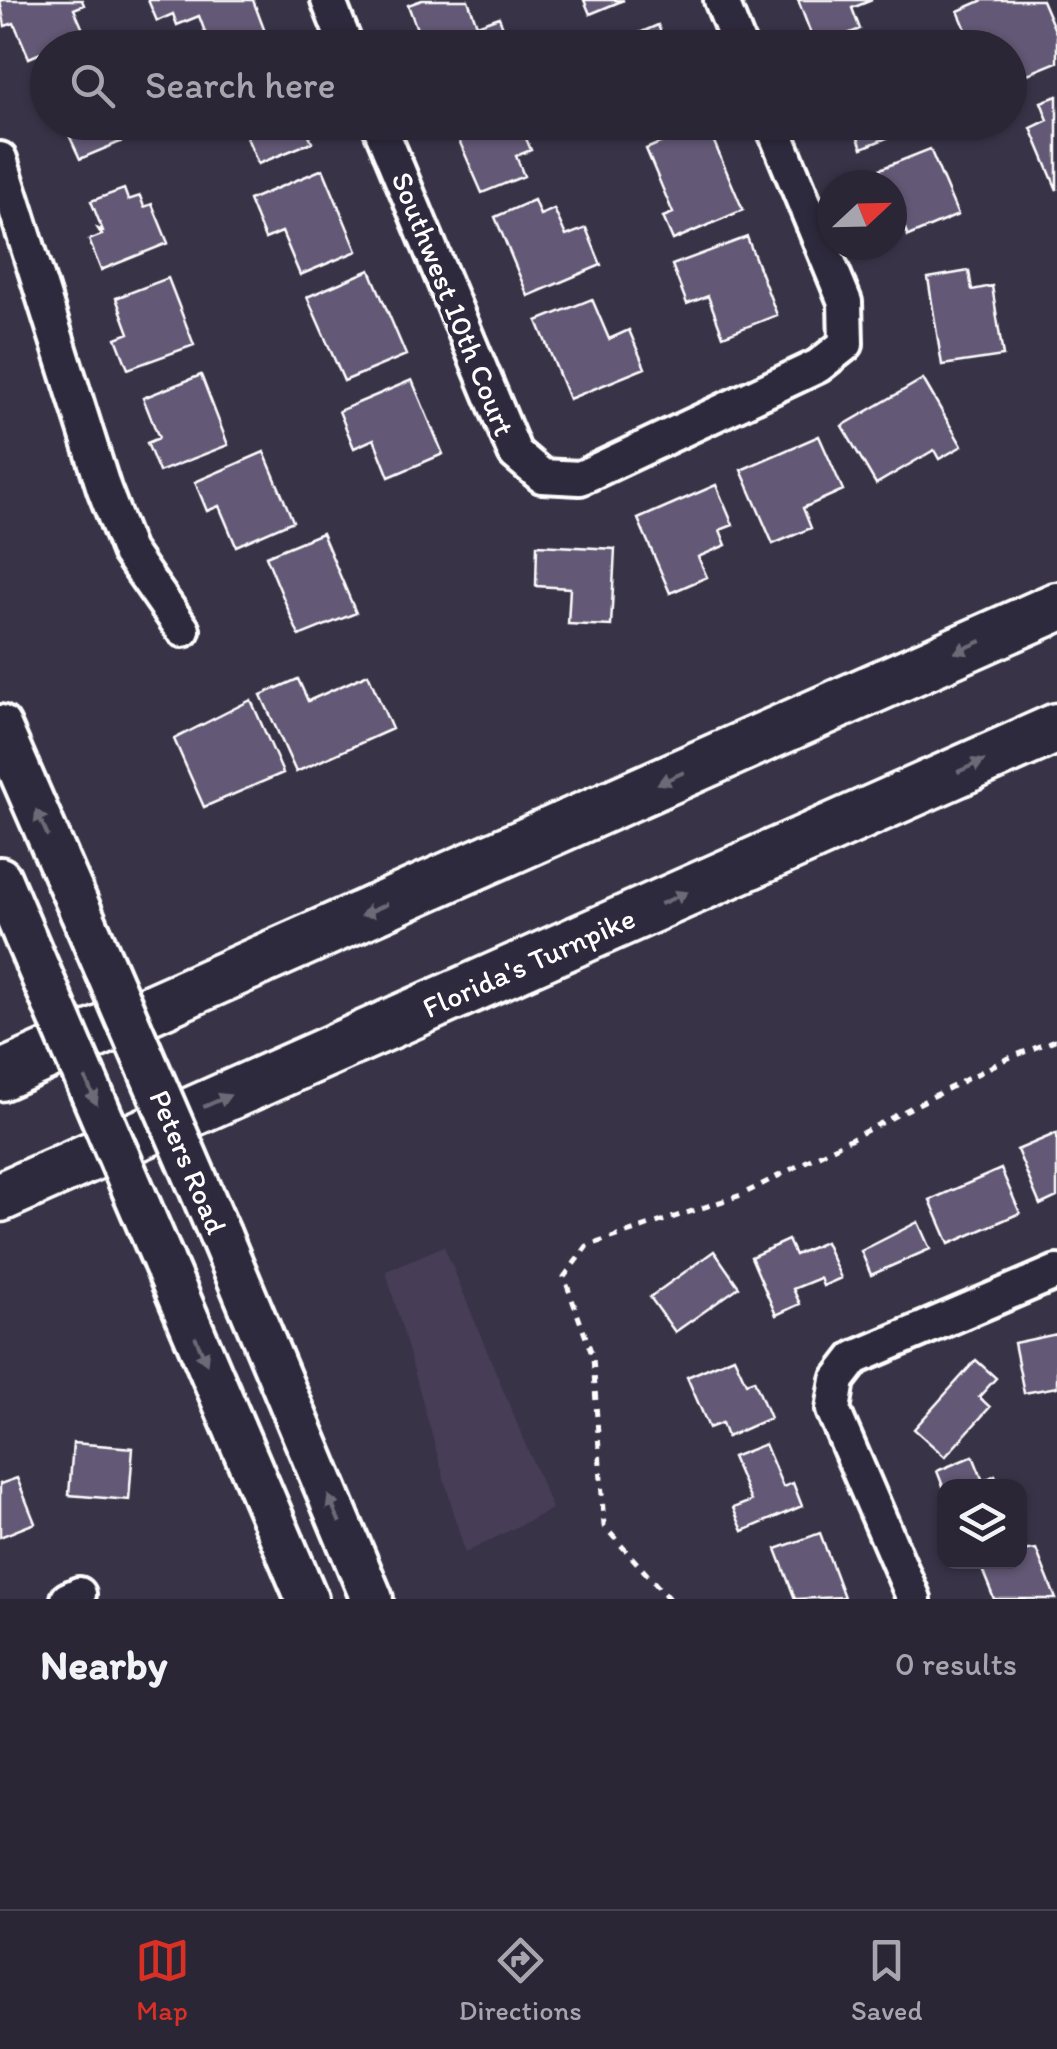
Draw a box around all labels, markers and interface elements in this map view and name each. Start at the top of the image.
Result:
search box [30,30,1027,140]
icon: search [65,58,120,113]
text: Search here [145,62,336,108]
street label: Southwest 10th Court [384,166,523,441]
north arrow [817,170,907,260]
one-way arrow [953,639,983,655]
one-way arrow [956,758,986,774]
one-way arrow [656,770,686,786]
one-way arrow [34,808,50,838]
one-way arrow [659,890,689,906]
street label: Florida's Turnpike [417,899,641,1026]
one-way arrow [359,902,389,918]
one-way arrow [83,1076,99,1106]
street label: Peters Road [142,1084,236,1240]
one-way arrow [202,1093,232,1109]
one-way arrow [194,1335,210,1365]
map controls [937,1479,1027,1569]
button: layers [937,1479,1027,1569]
one-way arrow [326,1494,342,1524]
text: Nearby [40,1639,167,1690]
text: 0 results [895,1645,1017,1683]
tab: Map [135,1933,190,2027]
tab: Directions [459,1933,582,2027]
tab: Saved [851,1933,922,2027]

